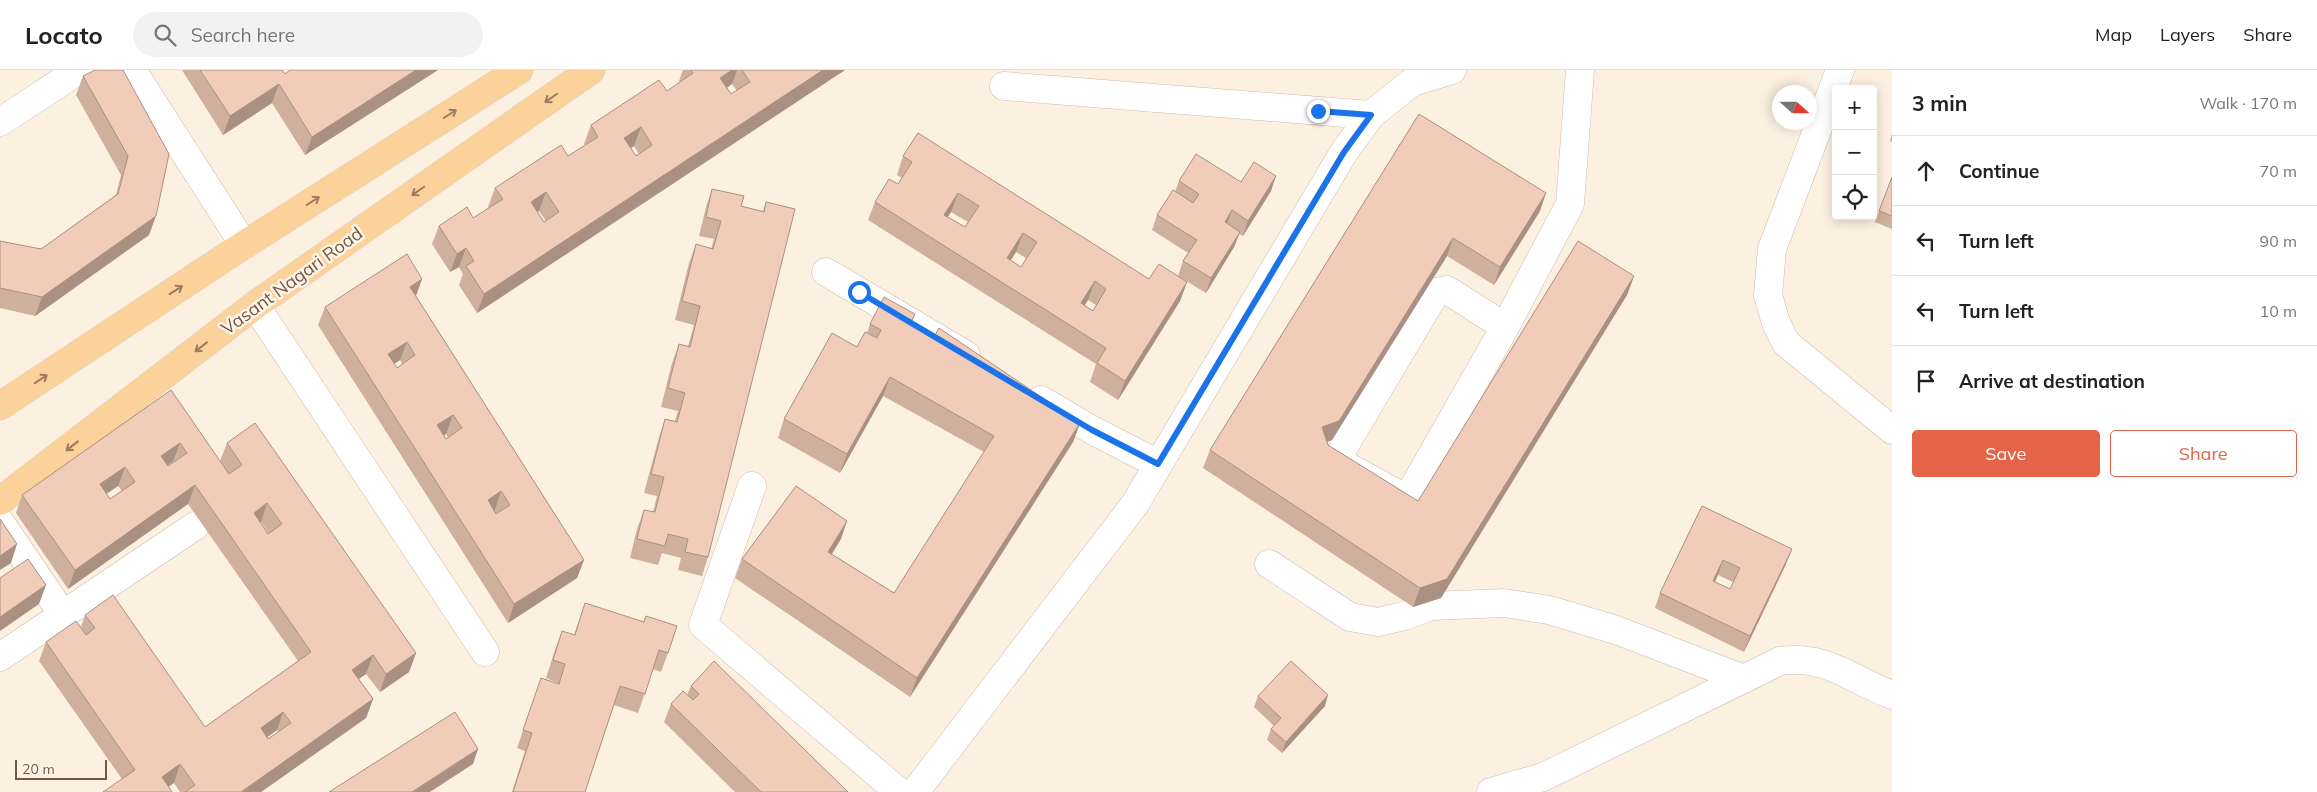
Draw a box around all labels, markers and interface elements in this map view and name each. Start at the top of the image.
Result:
search box [133,12,483,57]
text: Locato [25,20,103,50]
icon: search [151,21,179,49]
text: Search here [191,23,295,47]
text: Map [2095,23,2132,46]
text: Layers [2160,23,2215,46]
text: Share [2243,23,2292,46]
north arrow [1772,85,1817,130]
map controls [1832,85,1877,220]
button: + [1832,85,1877,130]
text: 3 min [1912,90,1967,116]
one-way arrow [544,93,558,103]
text: Walk · 170 m [2199,93,2297,113]
route end [1307,100,1330,123]
one-way arrow [443,109,457,119]
button: − [1832,130,1877,175]
icon: ahead [1912,157,1940,185]
text: Continue [1959,159,2039,183]
text: 70 m [2260,161,2297,181]
button: locate [1832,175,1877,220]
one-way arrow [411,186,425,196]
one-way arrow [305,196,319,206]
street label: Vasant Nagari Road [217,222,367,340]
icon: left [1912,227,1940,255]
text: Turn left [1959,229,2034,253]
text: 90 m [2260,231,2297,251]
route start [848,281,871,304]
one-way arrow [169,285,183,295]
icon: left [1912,297,1940,325]
text: Turn left [1959,299,2034,323]
text: 10 m [2260,301,2297,321]
one-way arrow [194,341,207,352]
icon: arrive [1912,367,1940,395]
text: Arrive at destination [1959,369,2145,393]
one-way arrow [33,374,47,384]
button: Save [1912,430,2100,477]
button: Share [2110,430,2297,477]
one-way arrow [65,441,79,451]
scale bar [15,757,108,780]
text: 20 m [22,760,55,778]

